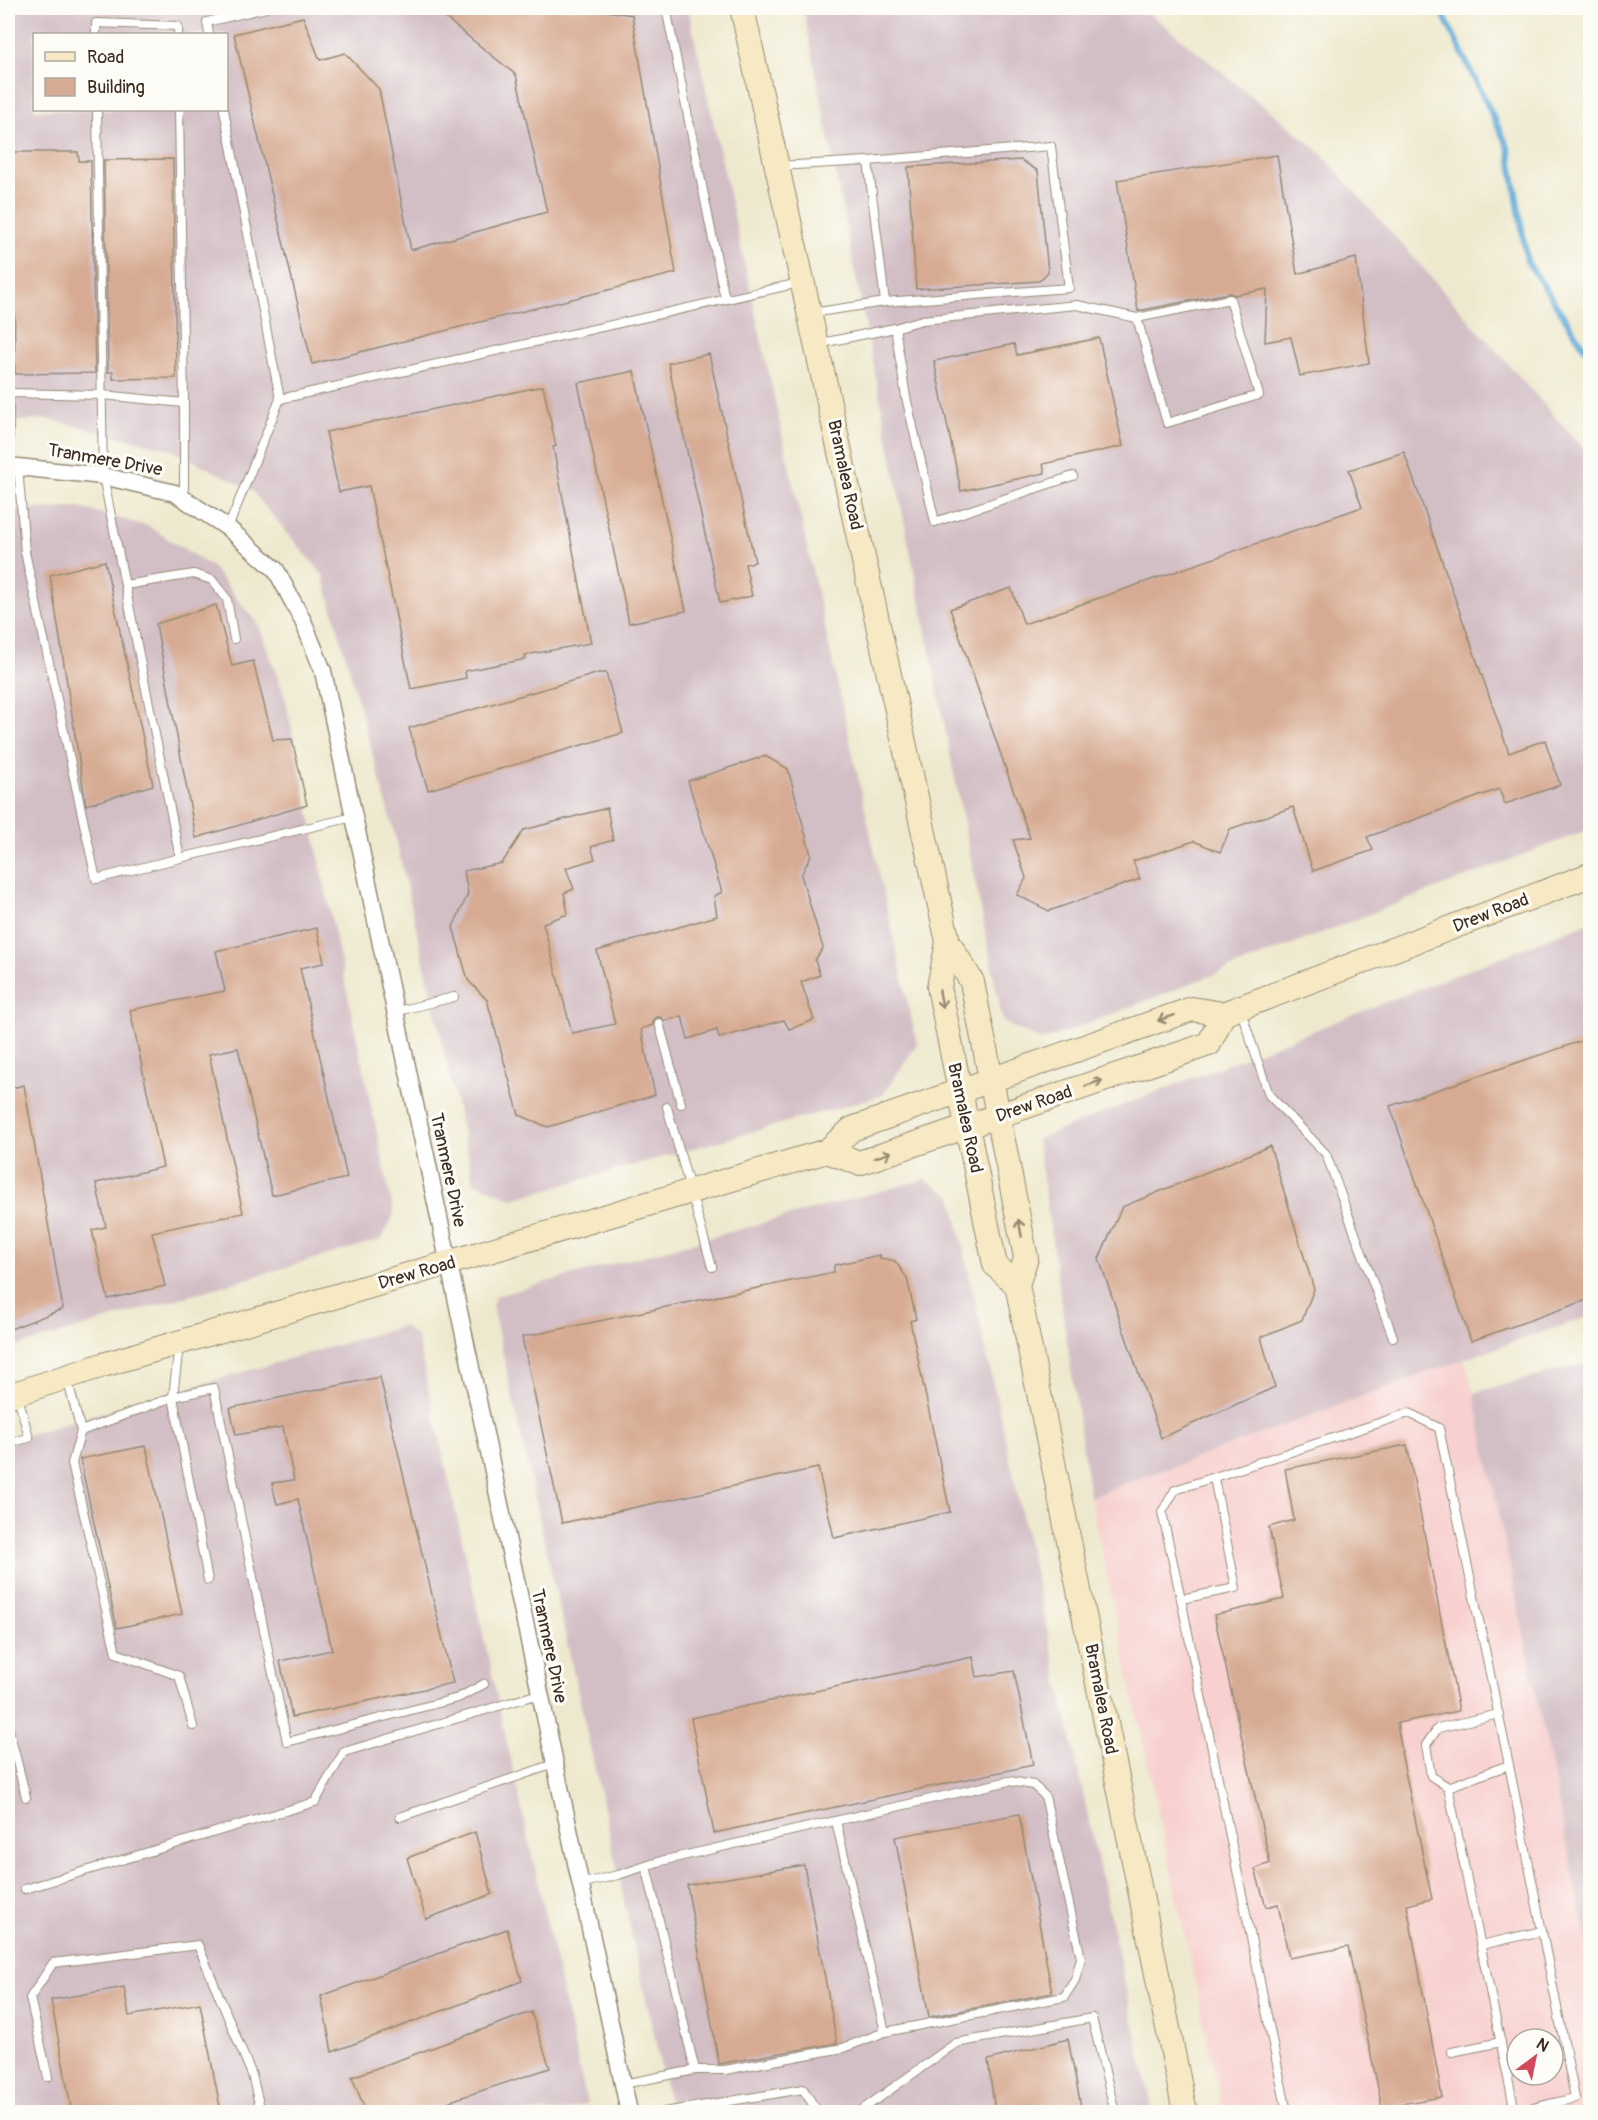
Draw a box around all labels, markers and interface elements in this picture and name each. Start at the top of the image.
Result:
legend [33,33,228,111]
text: Road [87,46,124,69]
text: Building [87,76,145,99]
street label: Bramalea Road [822,418,868,532]
street label: Tranmere Drive [46,439,164,481]
street label: Drew Road [1450,888,1532,938]
one-way arrow [936,989,947,1008]
one-way arrow [1158,1013,1176,1024]
street label: Bramalea Road [942,1061,988,1175]
one-way arrow [1084,1077,1103,1088]
street label: Drew Road [993,1080,1075,1128]
street label: Tranmere Drive [425,1111,471,1229]
one-way arrow [873,1149,892,1160]
one-way arrow [1014,1219,1025,1239]
street label: Drew Road [376,1251,458,1295]
street label: Tranmere Drive [526,1587,572,1705]
street label: Bramalea Road [1079,1642,1123,1756]
north arrow [1505,2027,1565,2087]
text: N [1533,2034,1552,2057]

